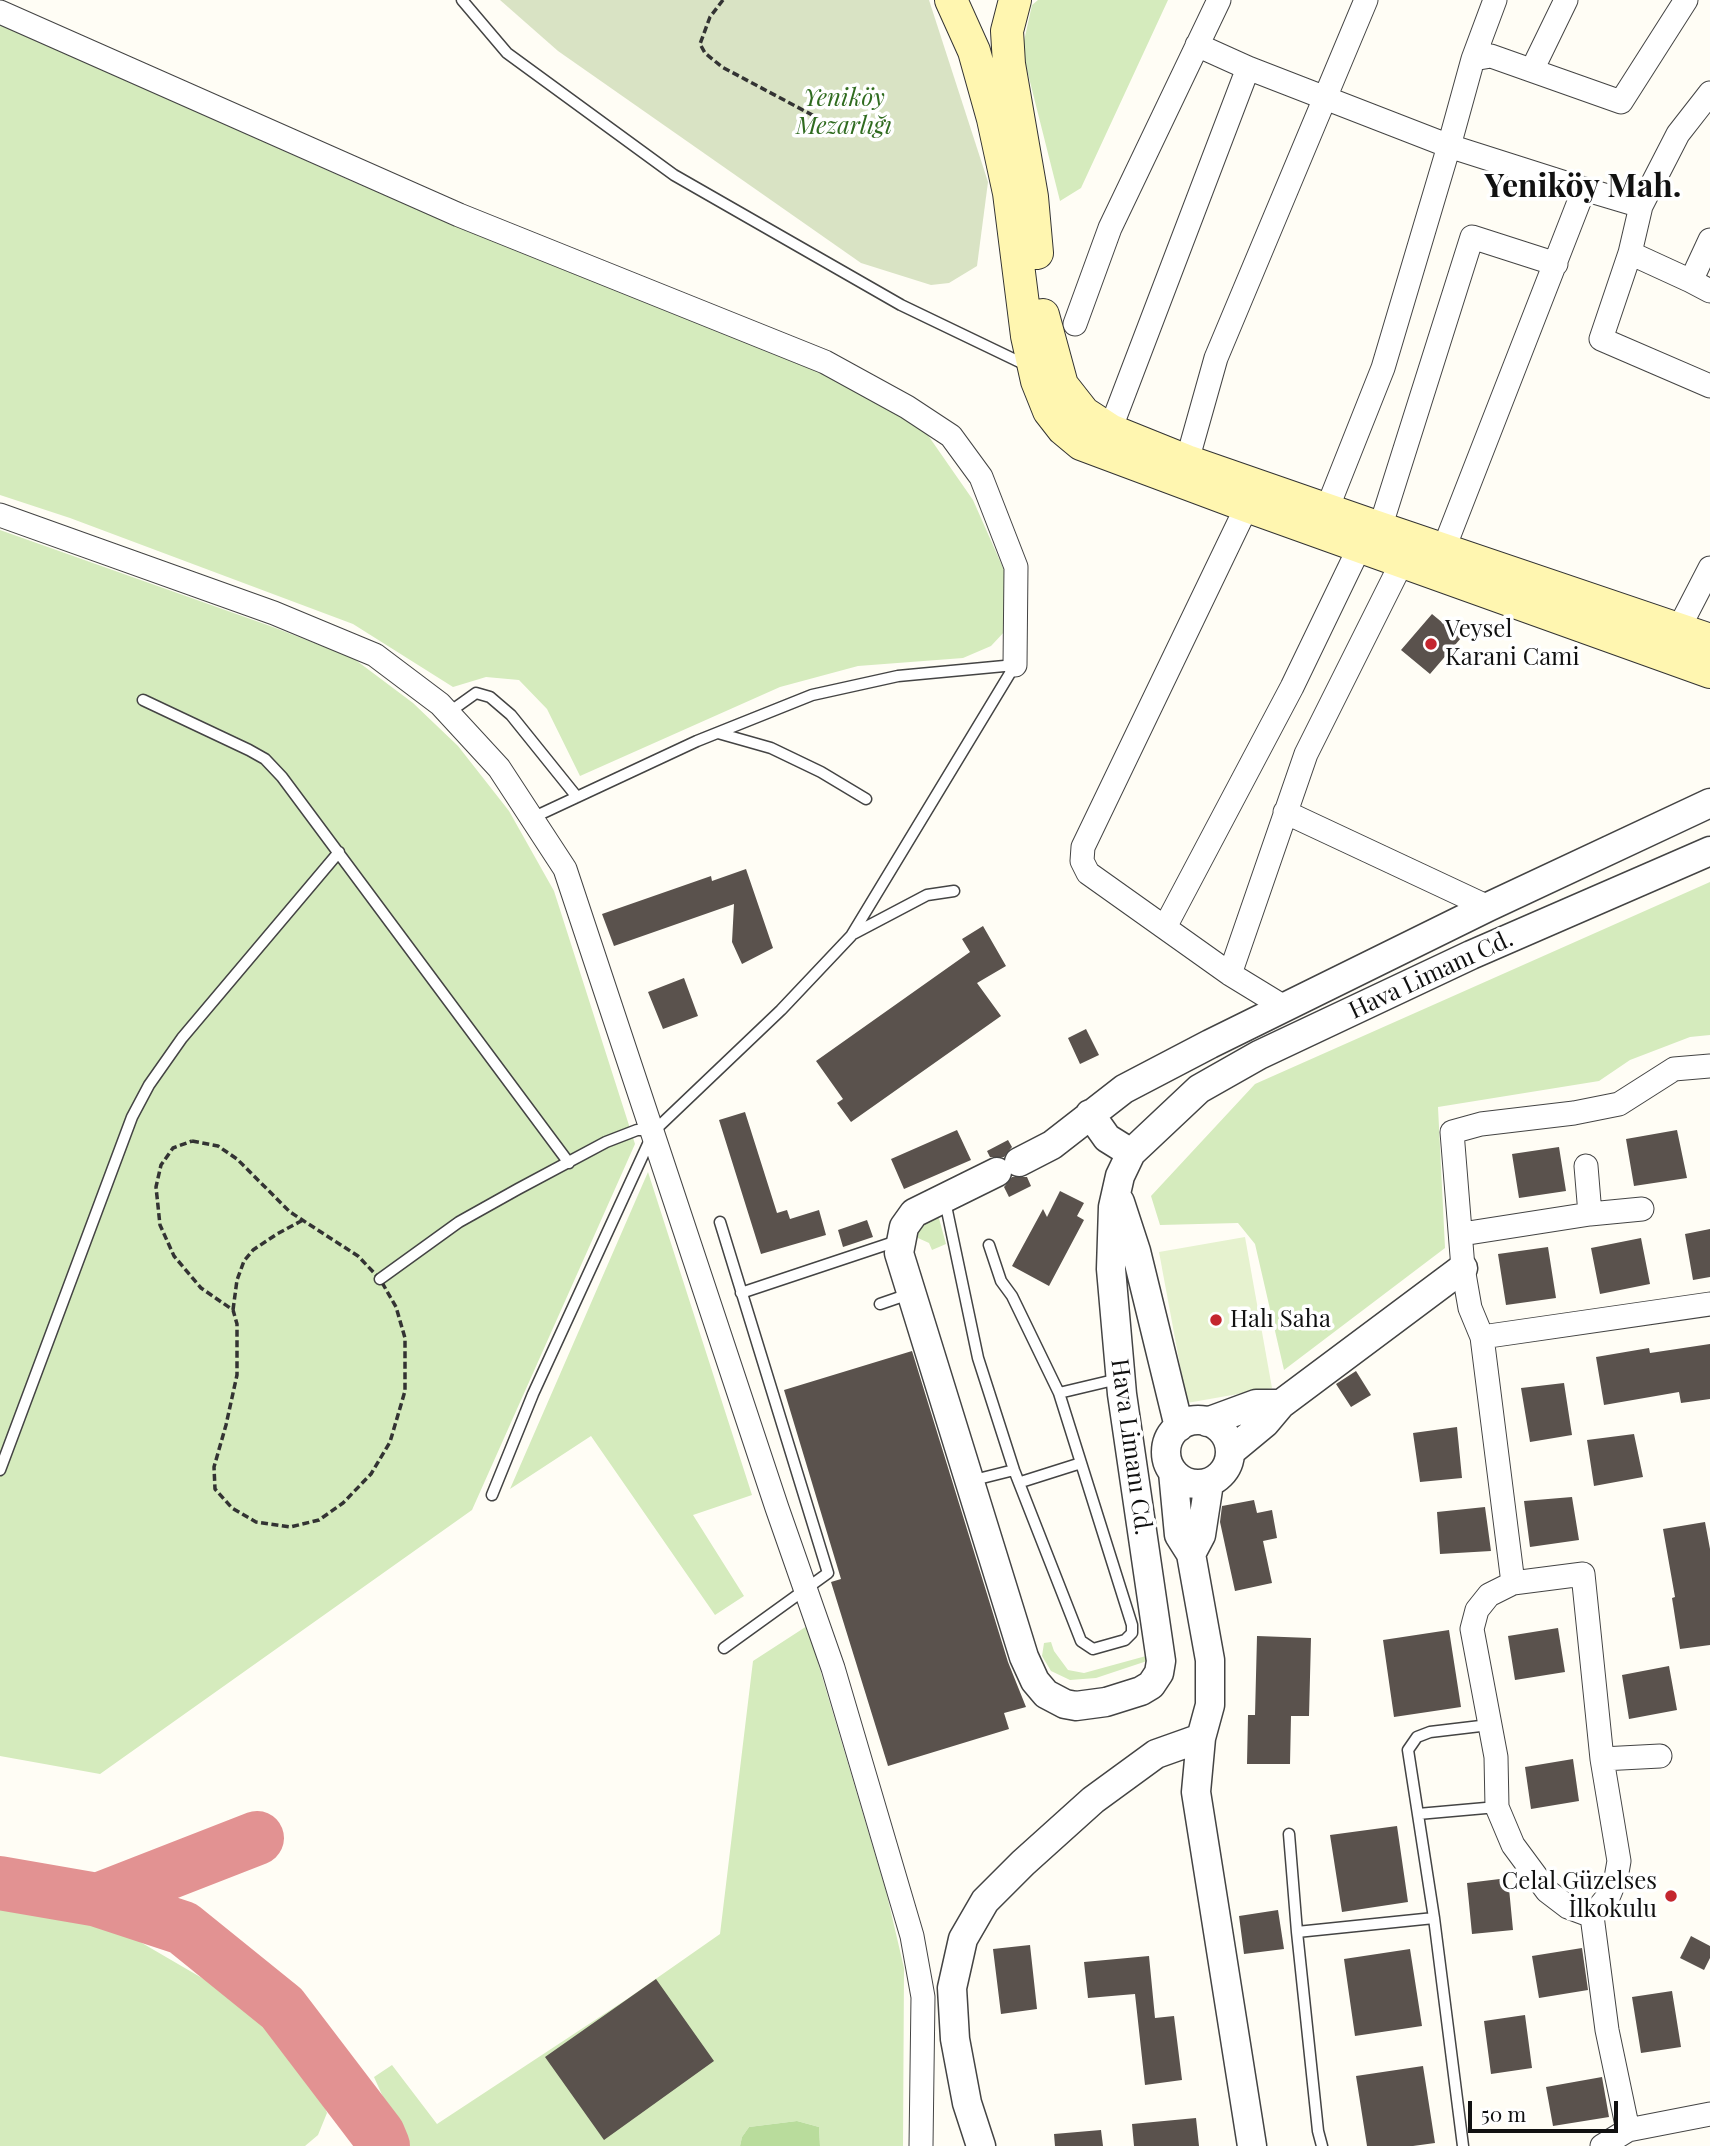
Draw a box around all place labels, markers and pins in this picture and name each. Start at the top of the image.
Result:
place label: Veysel Karani Cami [1445,616,1579,672]
marker: Veysel Karani Cami [1423,636,1439,652]
place label: Halı Saha [1230,1306,1331,1334]
marker: Halı Saha [1208,1312,1224,1328]
place label: Celal Güzelses İlkokulu [1502,1868,1657,1924]
marker: Celal Güzelses İlkokulu [1663,1888,1679,1904]

